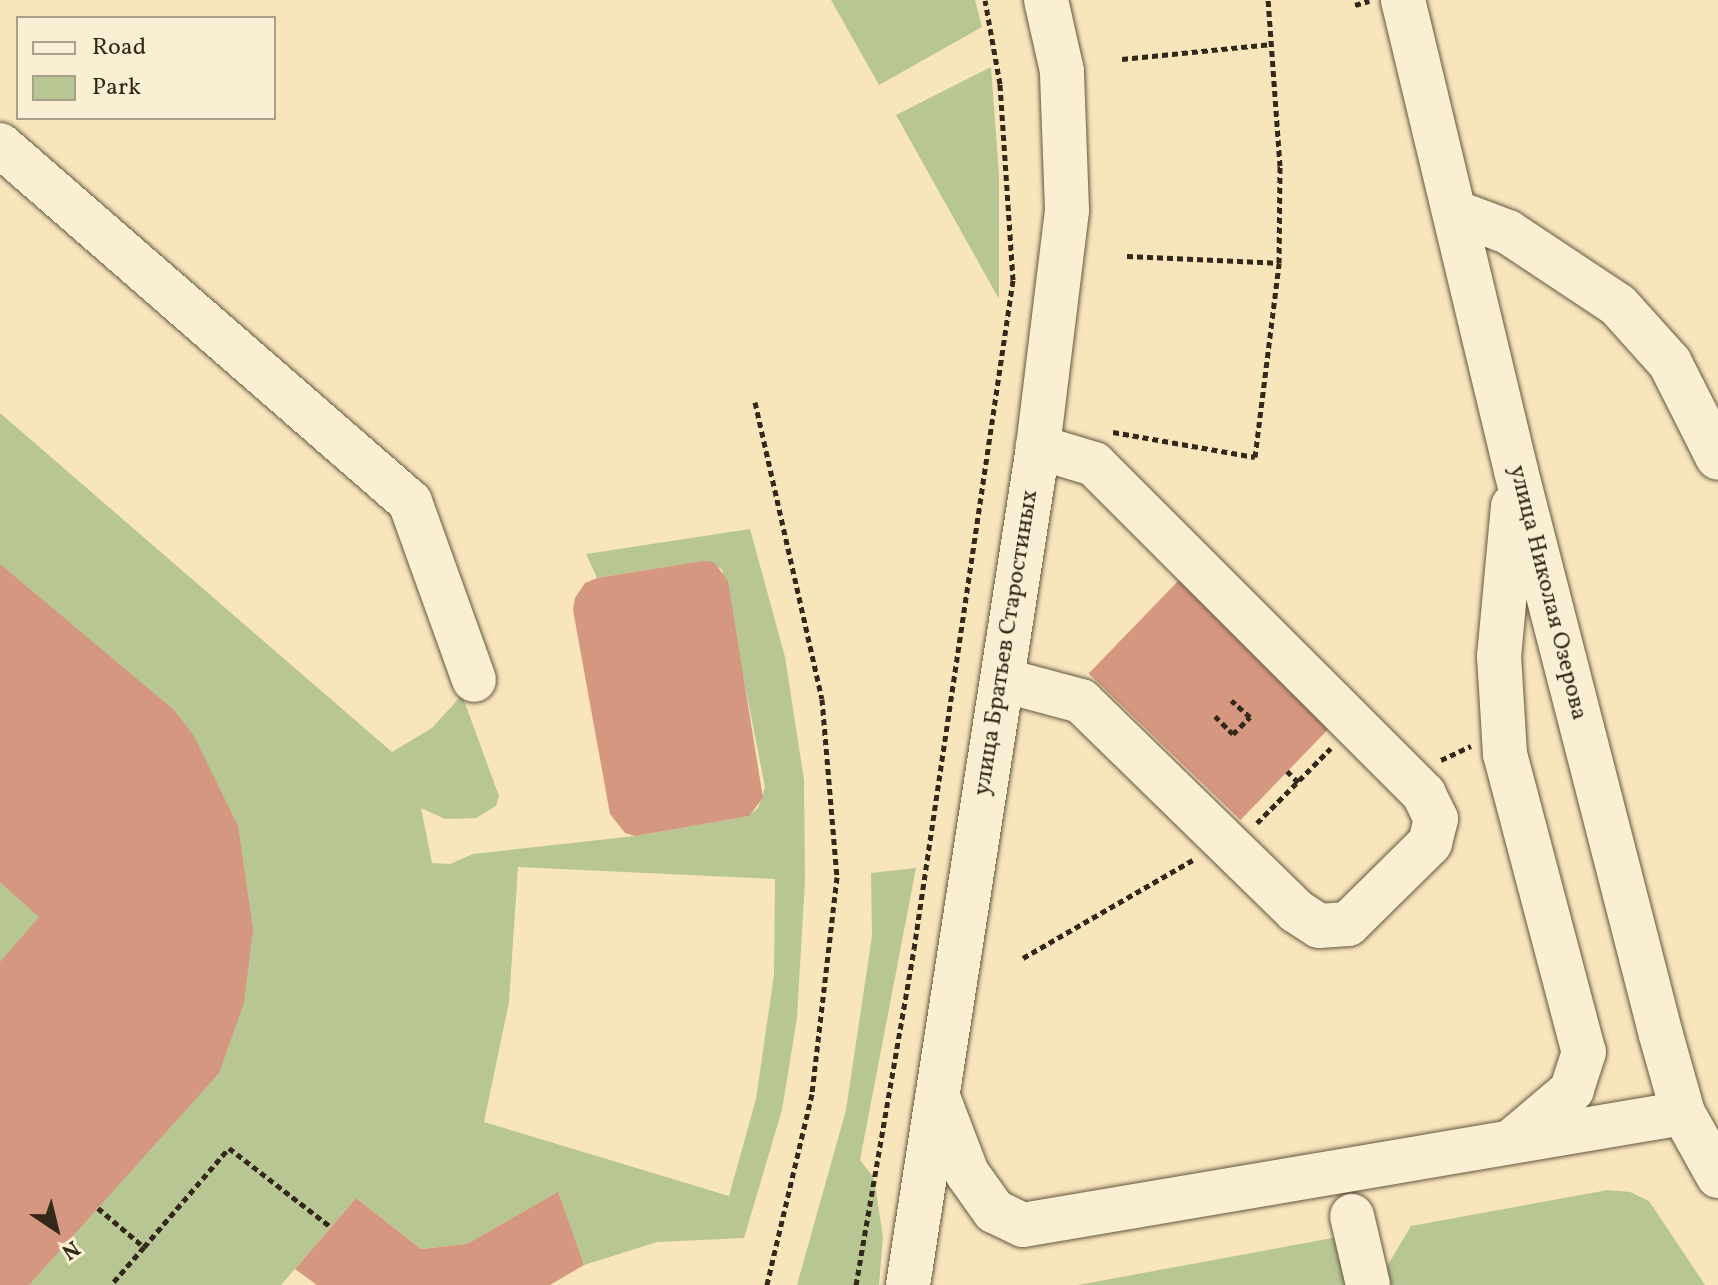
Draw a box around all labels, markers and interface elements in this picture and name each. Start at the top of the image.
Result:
legend [16,16,276,120]
text: Road [92,31,146,65]
text: Park [92,71,141,105]
street label: улица Николая Озерова [1501,462,1593,724]
street label: улица Братьев Старостиных [969,488,1045,798]
north arrow [16,1189,96,1269]
text: N [55,1232,85,1266]

